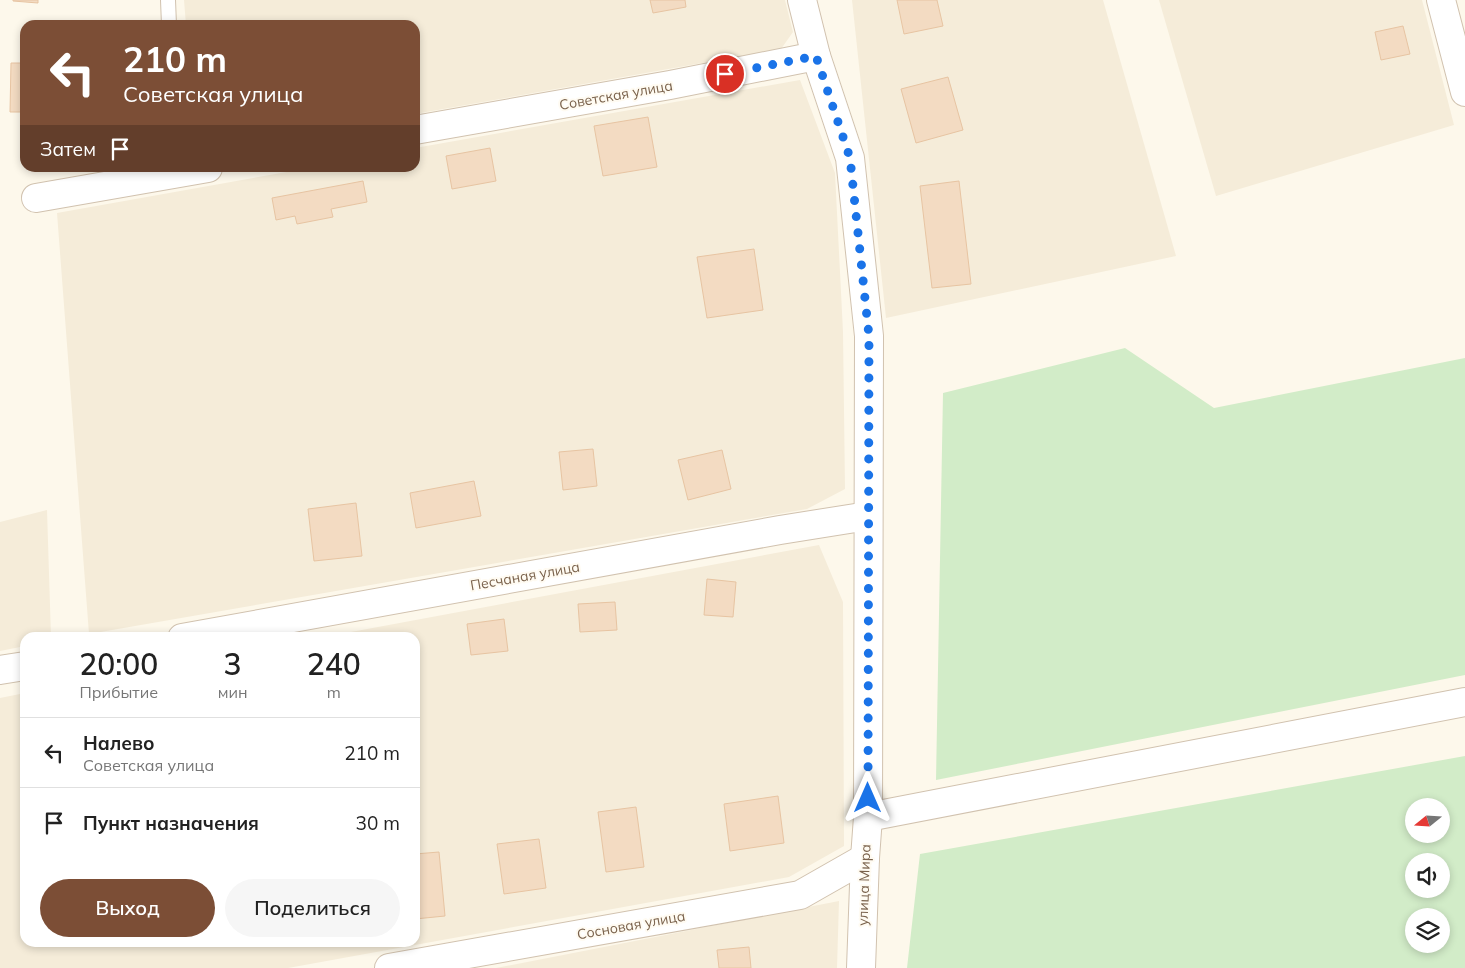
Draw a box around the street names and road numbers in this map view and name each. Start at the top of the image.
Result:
street label: Советская улица [558,76,674,114]
street label: Песчаная улица [469,557,581,595]
street label: улица Мира [854,844,874,926]
street label: Сосновая улица [575,907,687,943]

